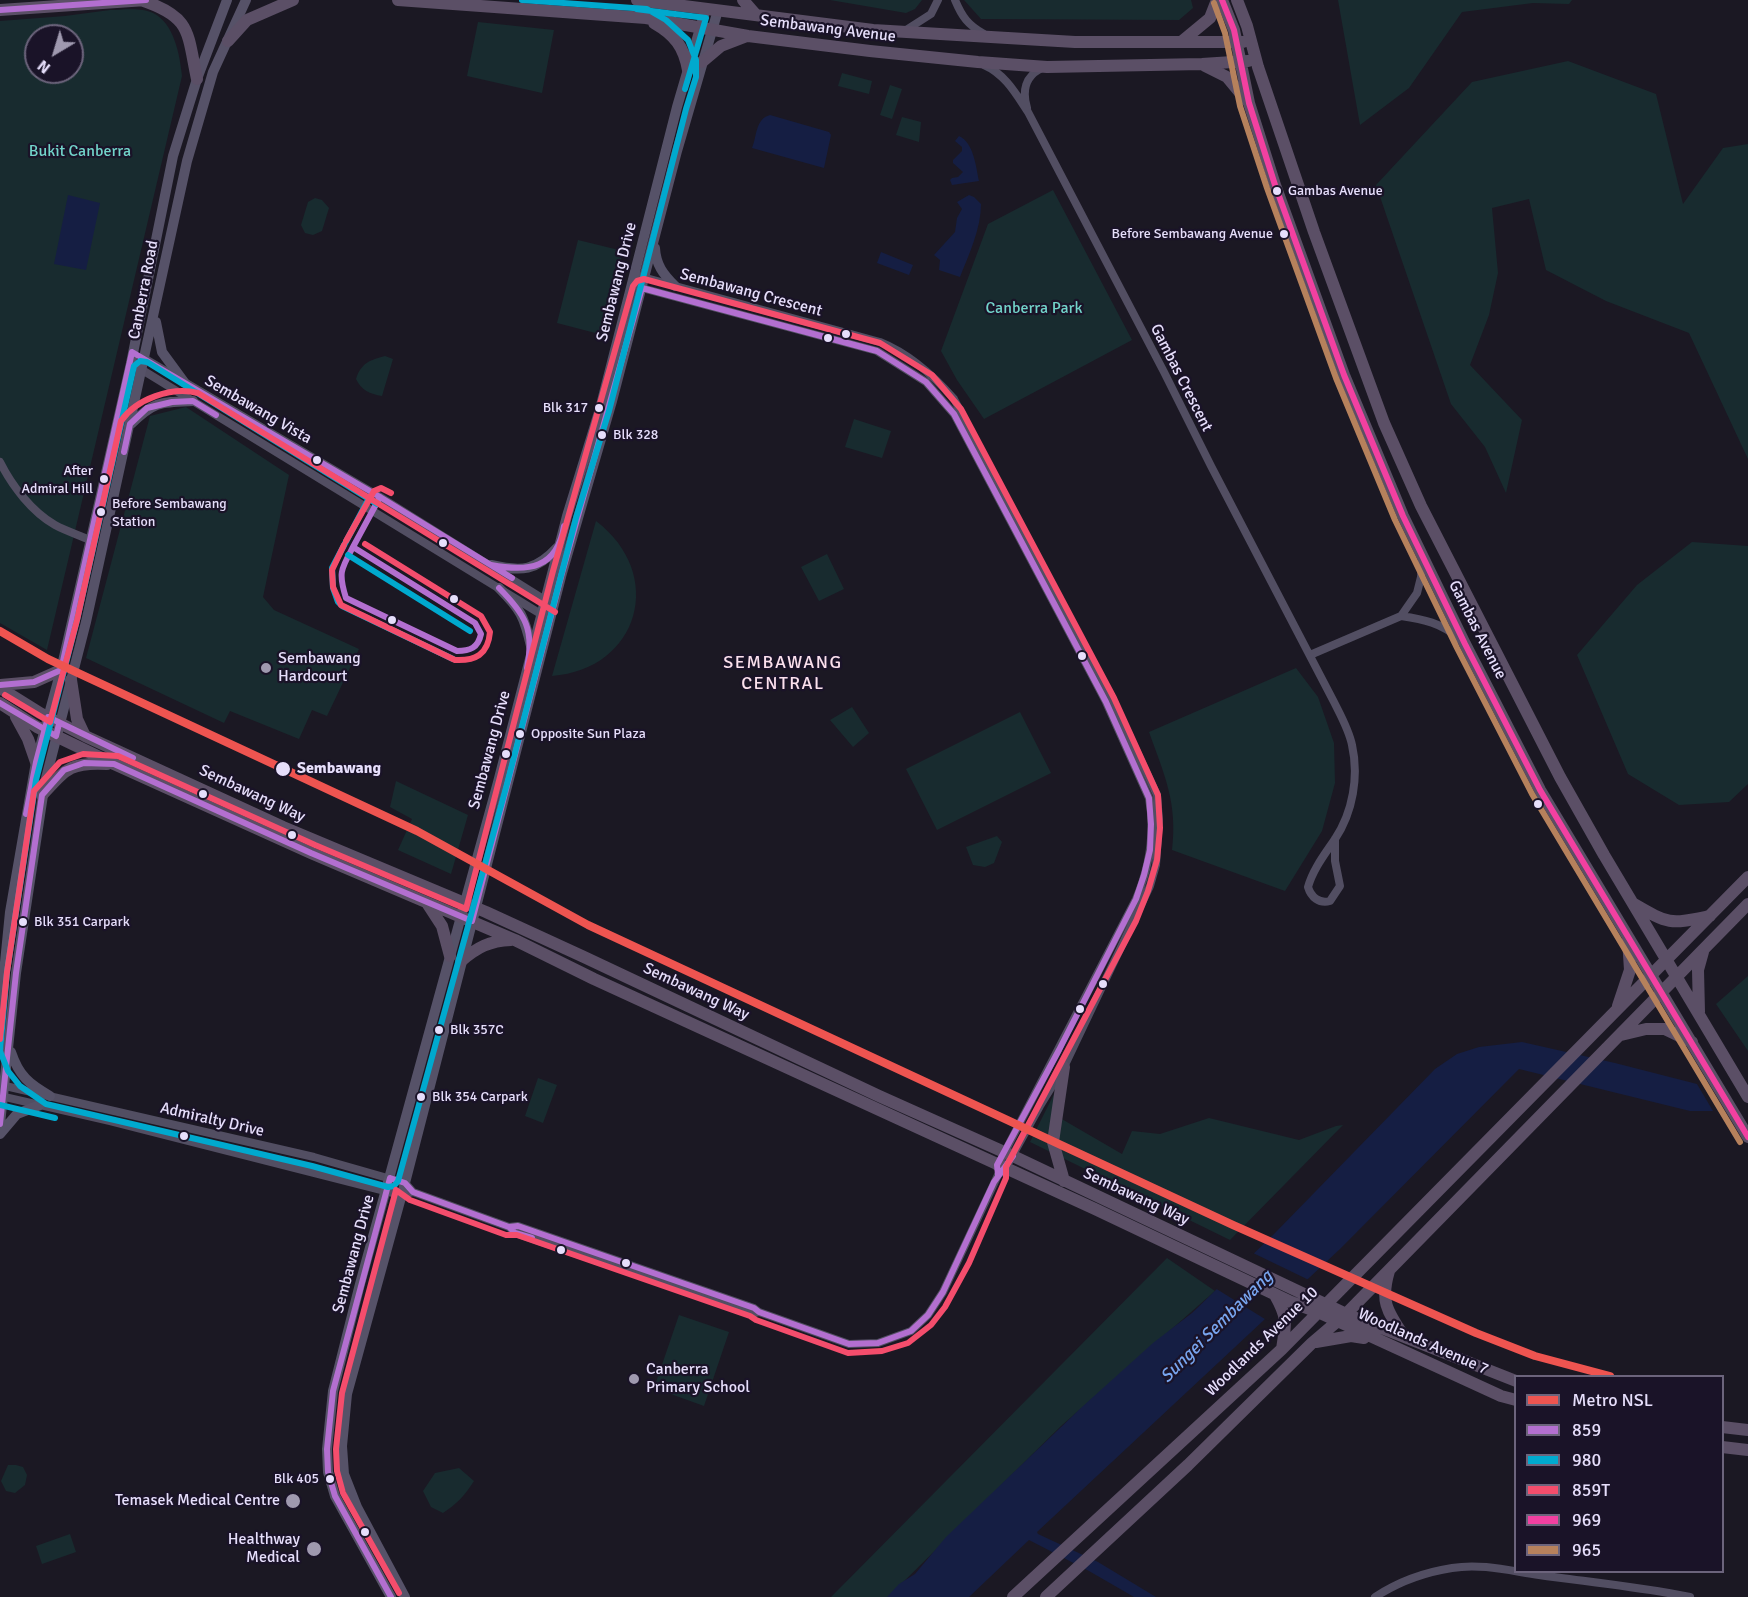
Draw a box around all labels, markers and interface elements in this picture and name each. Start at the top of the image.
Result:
street label: Sembawang Avenue [759,11,897,47]
north arrow [24,24,84,84]
text: N [34,55,55,78]
park label: Bukit Canberra [29,142,131,162]
place label: Gambas Avenue [1288,183,1383,199]
marker: Gambas Avenue [1271,185,1283,197]
street label: Sembawang Drive [593,220,641,344]
place label: Before Sembawang Avenue [1111,226,1273,242]
marker: Before Sembawang Avenue [1278,228,1290,240]
street label: Canberra Road [125,239,163,341]
street label: Sembawang Crescent [678,265,824,321]
park label: Canberra Park [986,299,1082,319]
street label: Gambas Crescent [1146,321,1216,435]
unlabelled marker [840,328,852,340]
unlabelled marker [822,332,834,344]
street label: Sembawang Vista [201,372,315,448]
place label: Blk 317 [543,400,588,416]
marker: Blk 317 [593,402,605,414]
place label: Blk 328 [613,427,658,443]
marker: Blk 328 [596,429,608,441]
unlabelled marker [311,454,323,466]
place label: After Admiral Hill [22,463,93,496]
marker: After Admiral Hill [98,473,110,485]
place label: Before Sembawang Station [112,496,227,528]
marker: Before Sembawang Station [95,506,107,518]
unlabelled marker [437,537,449,549]
street label: Gambas Avenue [1444,577,1510,683]
unlabelled marker [448,593,460,605]
unlabelled marker [386,614,398,626]
place label: Sembawang Hardcourt [278,649,361,687]
unlabelled marker [1076,650,1088,662]
district label: SEMBAWANG CENTRAL [723,652,843,694]
marker: Sembawang Hardcourt [259,661,273,675]
street label: Sembawang Drive [465,689,515,811]
place label: Opposite Sun Plaza [531,726,646,742]
marker: Opposite Sun Plaza [514,728,526,740]
unlabelled marker [500,748,512,760]
place label: Sembawang [297,759,381,779]
marker: Sembawang [274,760,292,778]
street label: Sembawang Way [196,761,308,827]
unlabelled marker [197,788,209,800]
unlabelled marker [1532,798,1544,810]
unlabelled marker [286,829,298,841]
place label: Blk 351 Carpark [34,914,130,930]
marker: Blk 351 Carpark [17,916,29,928]
street label: Sembawang Way [640,959,752,1025]
unlabelled marker [1097,978,1109,990]
unlabelled marker [1074,1003,1086,1015]
place label: Blk 357C [450,1022,504,1038]
marker: Blk 357C [433,1024,445,1036]
place label: Blk 354 Carpark [432,1089,528,1105]
marker: Blk 354 Carpark [415,1091,427,1103]
street label: Admiralty Drive [158,1099,266,1141]
unlabelled marker [178,1130,190,1142]
street label: Sembawang Way [1080,1164,1192,1230]
street label: Sembawang Drive [329,1193,379,1315]
unlabelled marker [555,1244,567,1256]
unlabelled marker [620,1257,632,1269]
water label: Sungei Sembawang [1156,1266,1278,1388]
street label: Woodlands Avenue 10 [1202,1283,1322,1401]
street label: Woodlands Avenue 7 [1355,1305,1491,1379]
place label: Canberra Primary School [646,1360,750,1398]
marker: Canberra Primary School [627,1372,641,1386]
legend [1514,1375,1724,1573]
text: Metro NSL [1572,1389,1653,1411]
text: 859 [1572,1419,1601,1441]
text: 980 [1572,1449,1601,1471]
place label: Blk 405 [274,1471,319,1487]
marker: Blk 405 [324,1473,336,1485]
text: 859T [1572,1479,1610,1501]
place label: Temasek Medical Centre [115,1491,280,1511]
marker: Temasek Medical Centre [284,1492,302,1510]
text: 969 [1572,1509,1601,1531]
unlabelled marker [359,1526,371,1538]
place label: Healthway Medical [228,1530,300,1568]
text: 965 [1572,1539,1601,1561]
marker: Healthway Medical [305,1540,323,1558]

